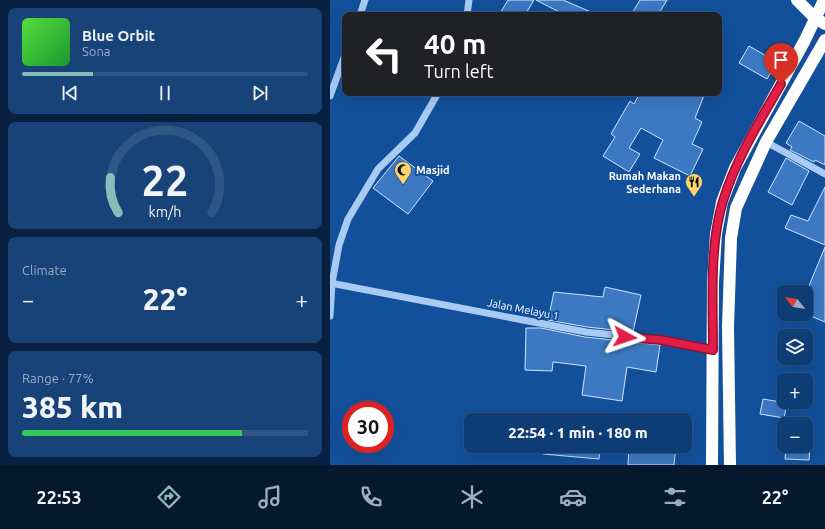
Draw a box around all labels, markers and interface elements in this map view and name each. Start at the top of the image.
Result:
text: Blue Orbit [82,27,155,44]
icon: left [358,28,410,80]
text: 40 m [424,28,486,59]
pin [764,43,798,84]
text: Sona [82,44,111,58]
icon: arrive [770,49,792,71]
text: Turn left [424,61,494,81]
icon: previous [59,82,81,104]
icon: pause [154,82,176,104]
icon: next [249,82,271,104]
text: 22 [142,157,188,204]
mosque icon: Masjid [393,160,413,185]
place label: Masjid [416,164,450,176]
place label: Rumah Makan Sederhana [609,170,681,195]
restaurant icon: Rumah Makan Sederhana [684,172,704,197]
text: km/h [149,204,181,220]
text: Climate [22,263,67,277]
text: 22° [143,282,187,316]
north arrow [777,285,813,321]
map controls [777,285,813,453]
text: − [22,287,34,312]
text: + [296,287,308,312]
street label: Jalan Melayu 1 [486,296,560,322]
position arrow [604,316,646,358]
button: layers [777,329,813,365]
text: Range · 77% [22,371,94,385]
button: + [777,373,813,409]
text: 385 km [22,390,123,424]
speed limit sign: 30 [342,401,394,453]
button: − [777,417,813,453]
text: 22:54 · 1 min · 180 m [508,424,648,441]
icon: directions [155,483,183,511]
icon: music [256,483,284,511]
icon: phone [357,483,385,511]
icon: climate [458,483,486,511]
icon: car [559,483,587,511]
icon: filters [661,483,689,511]
text: 22:53 [37,487,82,507]
text: 22° [762,487,788,507]

